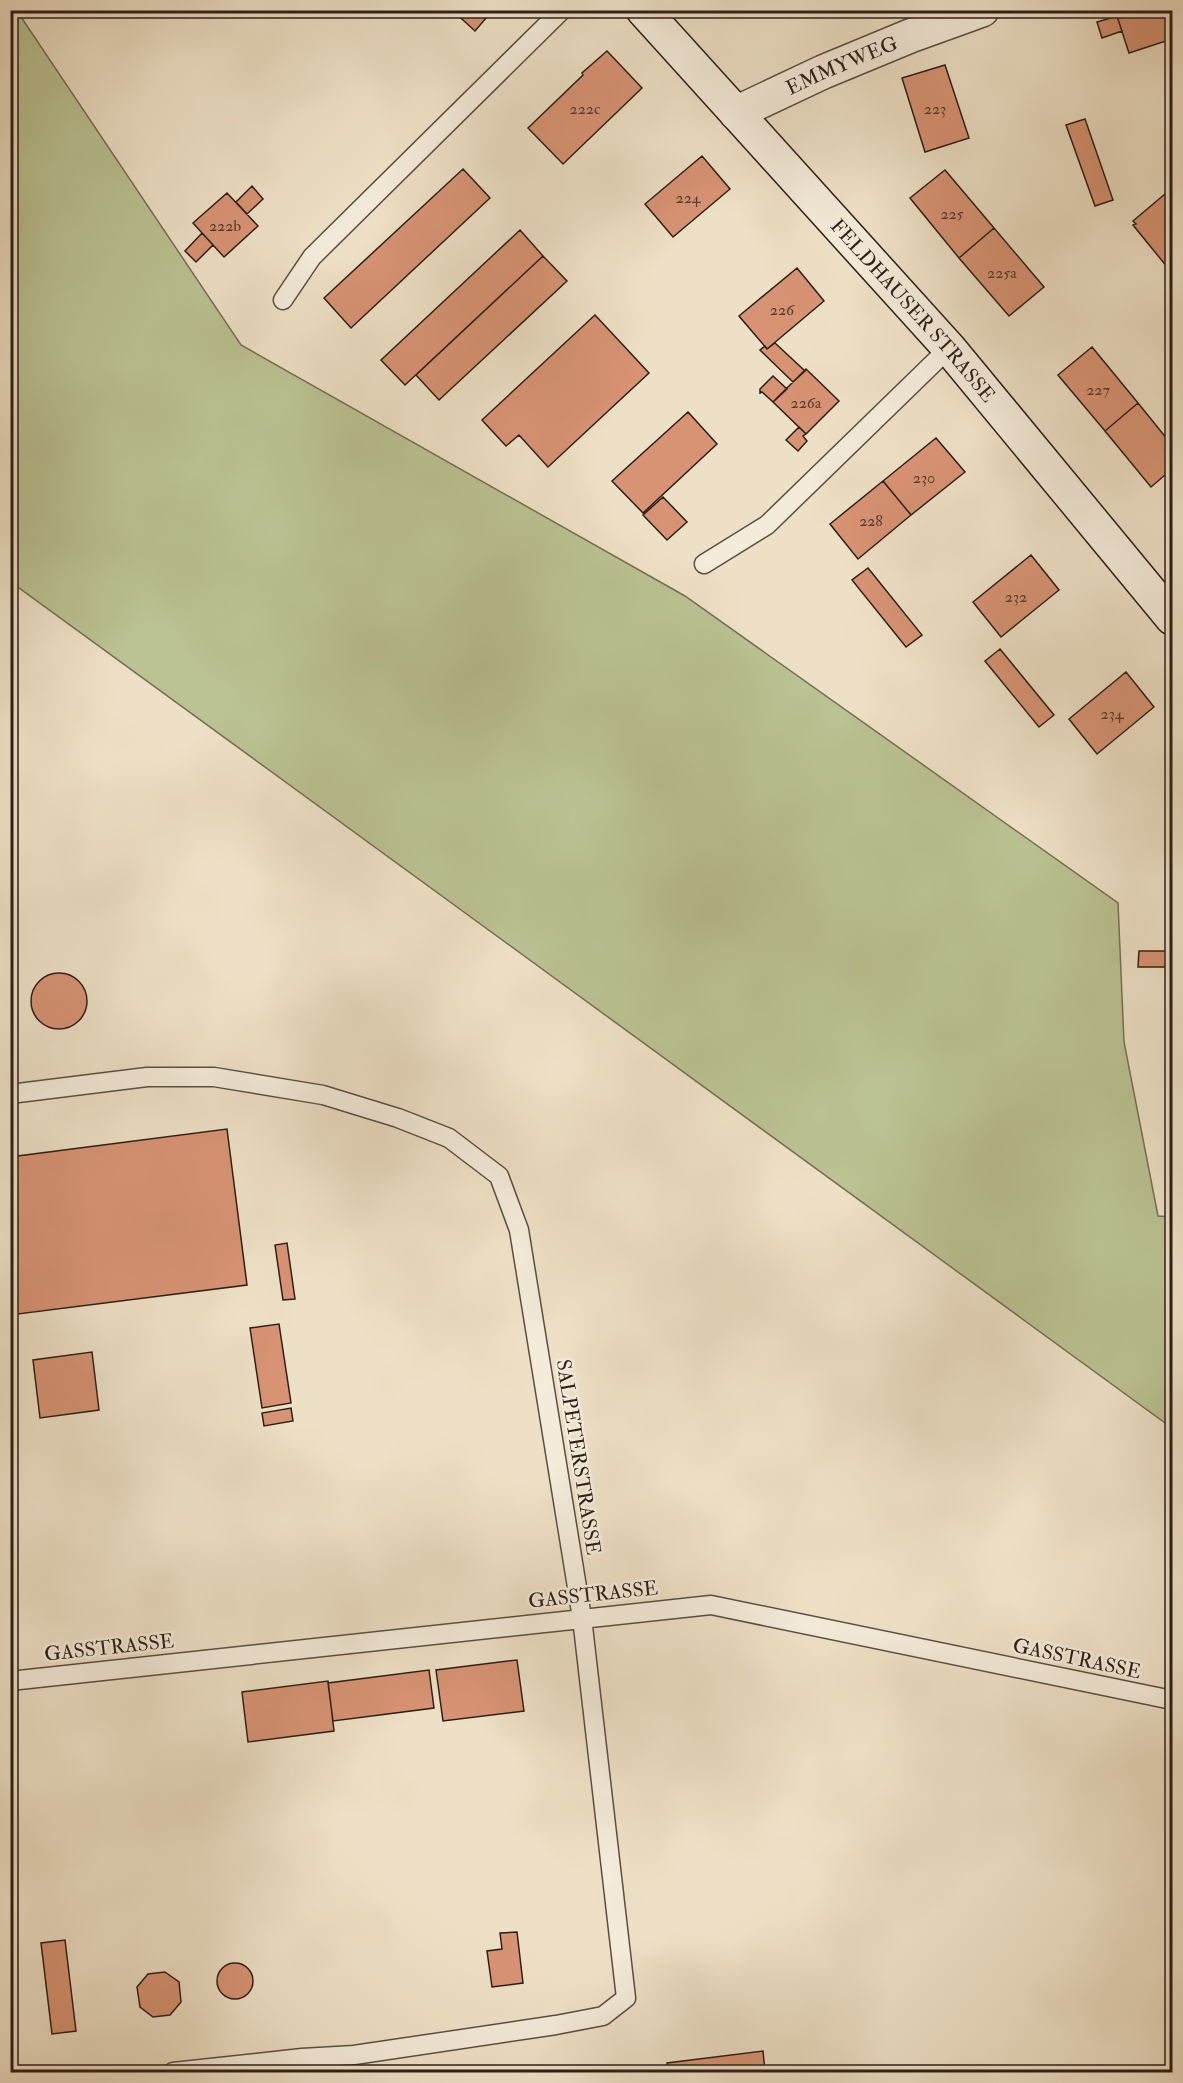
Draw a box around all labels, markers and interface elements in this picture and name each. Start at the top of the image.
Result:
street label: EMMYWEG [782,31,901,101]
house number: 222c [570,99,601,119]
house number: 223 [924,99,946,119]
house number: 224 [676,188,702,208]
house number: 225 [940,204,964,224]
street label: FELDHAUSER STRASSE [825,214,1001,407]
house number: 222b [209,216,241,236]
house number: 225a [987,263,1017,283]
house number: 226 [770,300,795,320]
house number: 227 [1086,380,1110,400]
house number: 226a [791,393,822,413]
house number: 230 [913,468,935,488]
house number: 228 [859,511,883,531]
house number: 232 [1005,587,1027,607]
house number: 234 [1101,704,1125,724]
street label: SALPETERSTRASSE [551,1358,606,1557]
street label: GASSTRASSE [527,1575,659,1614]
street label: GASSTRASSE [43,1628,175,1667]
street label: GASSTRASSE [1011,1633,1143,1684]

